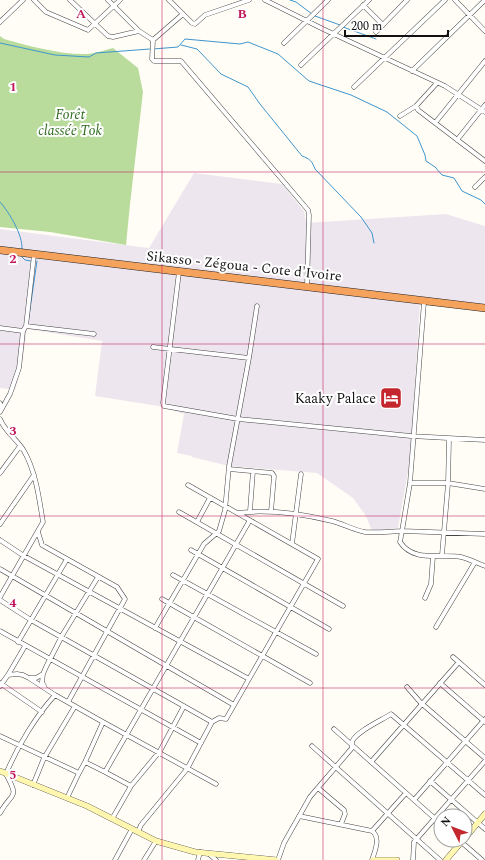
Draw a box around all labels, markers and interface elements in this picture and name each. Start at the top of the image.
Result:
text: A [76,4,86,24]
text: B [237,4,247,24]
scale bar [345,12,448,38]
text: 200 m [351,17,382,36]
text: 1 [9,77,17,97]
park label: Forêt classée Tok [38,104,103,141]
street label: Sikasso - Zégoua - Cote d'Ivoire [145,245,343,287]
text: 2 [9,249,17,269]
hotel icon: Kaaky Palace [378,385,404,411]
place label: Kaaky Palace [295,388,376,409]
text: 3 [9,421,17,441]
text: 4 [9,593,17,613]
text: 5 [9,765,17,785]
north arrow [433,808,473,848]
text: N [437,813,455,831]

